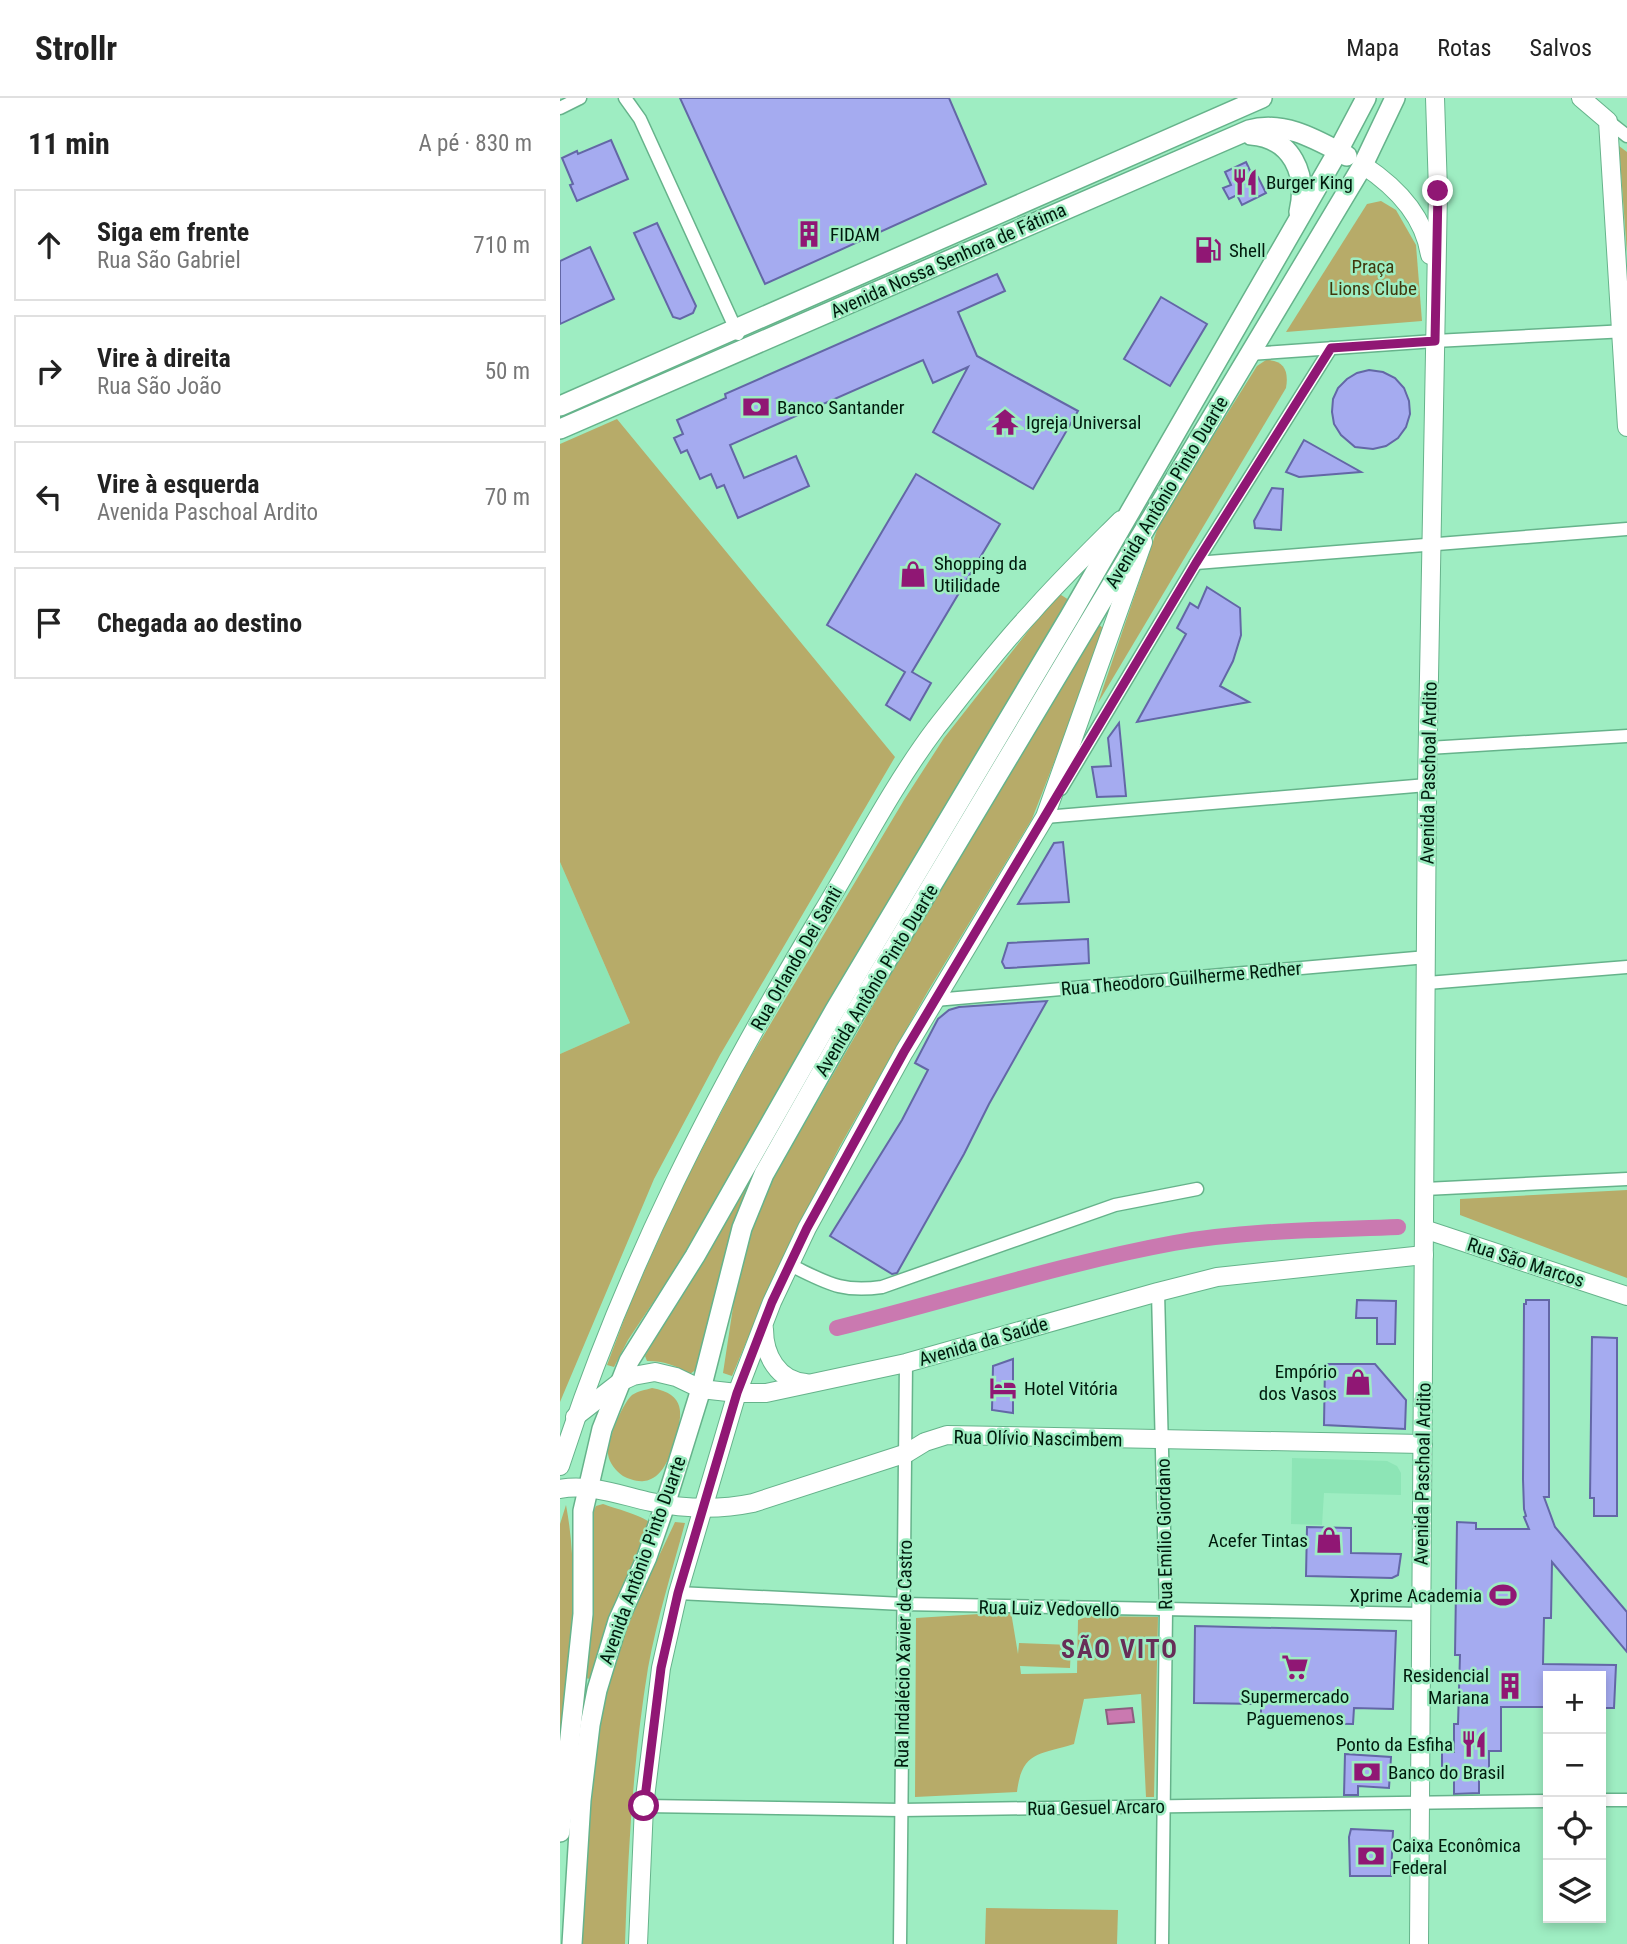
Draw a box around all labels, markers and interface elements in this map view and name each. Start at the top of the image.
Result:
text: Strollr [35,29,117,68]
text: Mapa [1346,34,1399,62]
text: Rotas [1437,34,1491,62]
text: Salvos [1529,34,1592,62]
text: 11 min [28,126,110,161]
text: A pé · 830 m [419,130,532,157]
restaurant icon: Burger King [1230,167,1260,197]
place label: Burger King [1266,171,1353,194]
route end [1422,175,1453,206]
street label: Avenida Nossa Senhora de Fátima [827,198,1070,323]
text: Siga em frente [97,217,249,247]
building icon: FIDAM [794,219,824,249]
place label: FIDAM [830,223,880,246]
icon: ahead [30,226,68,264]
text: 710 m [473,232,530,259]
fuel station icon: Shell [1193,235,1223,265]
place label: Shell [1229,239,1266,262]
text: Rua São Gabriel [97,247,241,274]
park label: Praça Lions Clube [1329,255,1417,300]
text: Vire à direita [97,343,231,373]
icon: right [30,352,68,390]
text: 50 m [485,358,530,385]
text: Rua São João [97,373,222,400]
bank icon: Banco Santander [741,392,771,422]
street label: Avenida Antônio Pinto Duarte [1100,392,1233,592]
place label: Banco Santander [777,396,905,419]
temple icon: Igreja Universal [990,407,1020,437]
place label: Igreja Universal [1026,411,1141,434]
text: Vire à esquerda [97,469,260,499]
icon: left [30,478,68,516]
text: 70 m [485,484,530,511]
text: Avenida Paschoal Ardito [97,499,318,526]
place label: Shopping da Utilidade [934,552,1027,597]
shop icon: Shopping da Utilidade [898,559,928,589]
icon: arrive [30,604,68,642]
text: Chegada ao destino [97,608,302,638]
street label: Avenida Paschoal Ardito [1415,681,1442,865]
street label: Avenida Antônio Pinto Duarte [810,880,943,1080]
street label: Rua Orlando Dei Santi [746,882,847,1034]
street label: Rua Theodoro Guilherme Redher [1060,957,1302,1000]
street label: Rua São Marcos [1464,1233,1587,1292]
street label: Avenida da Saúde [916,1312,1050,1371]
place label: Empório dos Vasos [1259,1360,1337,1405]
shop icon: Empório dos Vasos [1343,1367,1373,1397]
hotel icon: Hotel Vitória [988,1373,1018,1403]
place label: Hotel Vitória [1024,1377,1118,1400]
street label: Avenida Paschoal Ardito [1409,1382,1436,1566]
street label: Rua Olívio Nascimbem [953,1426,1123,1451]
street label: Avenida Antônio Pinto Duarte [594,1453,691,1667]
street label: Rua Emílio Giordano [1152,1458,1177,1610]
shop icon: Acefer Tintas [1314,1525,1344,1555]
place label: Acefer Tintas [1208,1529,1308,1552]
street label: Rua Indalécio Xavier de Castro [890,1540,917,1768]
sports icon: Xprime Academia [1488,1580,1518,1610]
place label: Xprime Academia [1350,1584,1482,1607]
street label: Rua Luiz Vedovello [978,1596,1120,1621]
district label: SÃO VITO [1061,1634,1179,1664]
supermarket icon: Supermercado Paguemenos [1280,1652,1310,1682]
place label: Residencial Mariana [1403,1664,1489,1709]
building icon: Residencial Mariana [1495,1671,1525,1701]
map controls [1543,1671,1606,1923]
button: + [1543,1671,1606,1734]
place label: Supermercado Paguemenos [1241,1685,1349,1730]
restaurant icon: Ponto da Esfiha [1459,1729,1489,1759]
place label: Ponto da Esfiha [1336,1733,1453,1756]
button: − [1543,1734,1606,1797]
bank icon: Banco do Brasil [1352,1757,1382,1787]
place label: Banco do Brasil [1388,1761,1505,1784]
route start [628,1790,659,1821]
street label: Rua Gesuel Arcaro [1027,1795,1165,1820]
button: locate [1543,1797,1606,1860]
place label: Caixa Econômica Federal [1392,1834,1521,1879]
bank icon: Caixa Econômica Federal [1356,1841,1386,1871]
button: layers [1543,1860,1606,1923]

